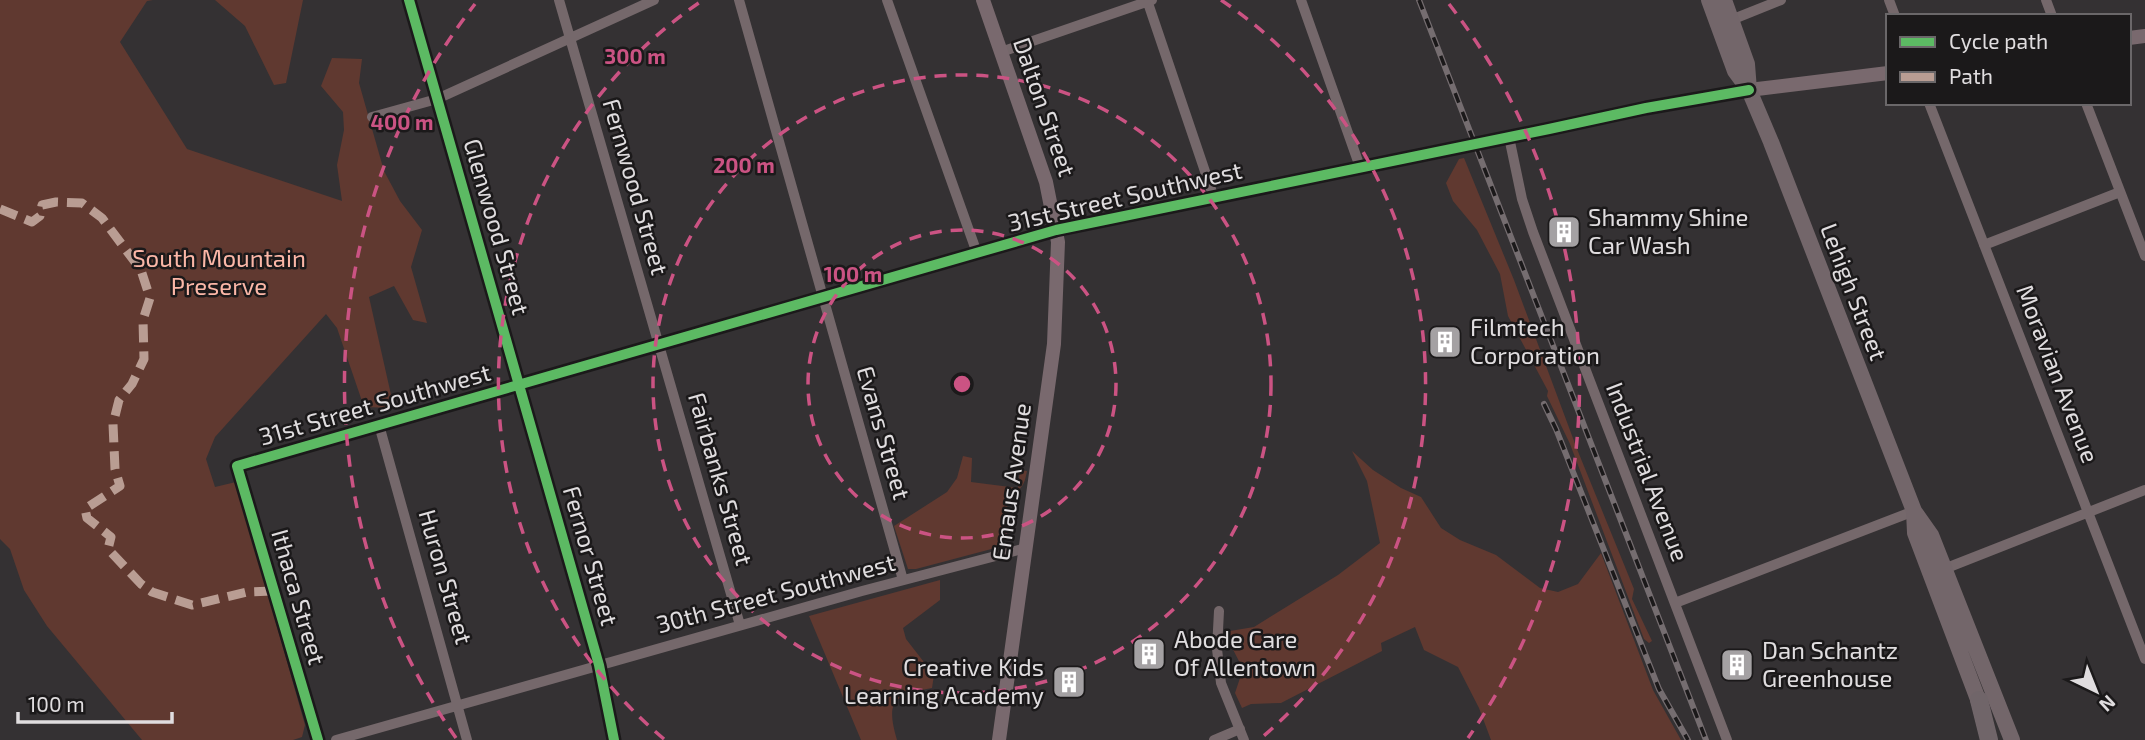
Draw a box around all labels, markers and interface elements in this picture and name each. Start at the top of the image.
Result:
legend [1886,14,2131,105]
text: Cycle path [1949,28,2048,53]
street label: Dalton Street [1008,33,1083,180]
text: 300 m [604,43,666,68]
text: Path [1949,63,1993,88]
street label: Fernwood Street [597,95,675,278]
text: 400 m [371,109,433,134]
street label: Glenwood Street [458,135,536,318]
text: 200 m [713,152,775,177]
street label: 31st Street Southwest [1005,154,1245,237]
place label: Shammy Shine Car Wash [1588,202,1748,259]
building icon: Shammy Shine Car Wash [1545,213,1583,251]
street label: Lehigh Street [1815,219,1894,364]
park label: South Mountain Preserve [132,243,306,300]
text: 100 m [824,261,882,286]
street label: Moravian Avenue [2011,280,2106,467]
place label: Filmtech Corporation [1470,312,1600,369]
building icon: Filmtech Corporation [1426,323,1464,361]
street label: 31st Street Southwest [256,357,494,450]
street label: Evans Street [852,363,917,503]
centre of rings [950,372,974,396]
street label: Industrial Avenue [1601,378,1696,565]
street label: Fairbanks Street [683,389,760,568]
street label: Emaus Avenue [985,401,1036,562]
street label: Fernor Street [558,482,625,629]
street label: Huron Street [413,506,479,647]
street label: Ithaca Street [266,526,333,668]
street label: 30th Street Southwest [653,547,898,638]
place label: Abode Care Of Allentown [1174,624,1316,681]
building icon: Abode Care Of Allentown [1130,635,1168,673]
place label: Dan Schantz Greenhouse [1762,635,1898,692]
building icon: Dan Schantz Greenhouse [1718,646,1756,684]
place label: Creative Kids Learning Academy [844,652,1044,709]
north arrow [2061,656,2131,726]
building icon: Creative Kids Learning Academy [1050,663,1088,701]
scale bar [18,680,172,724]
text: 100 m [28,691,85,716]
text: N [2095,691,2121,717]

